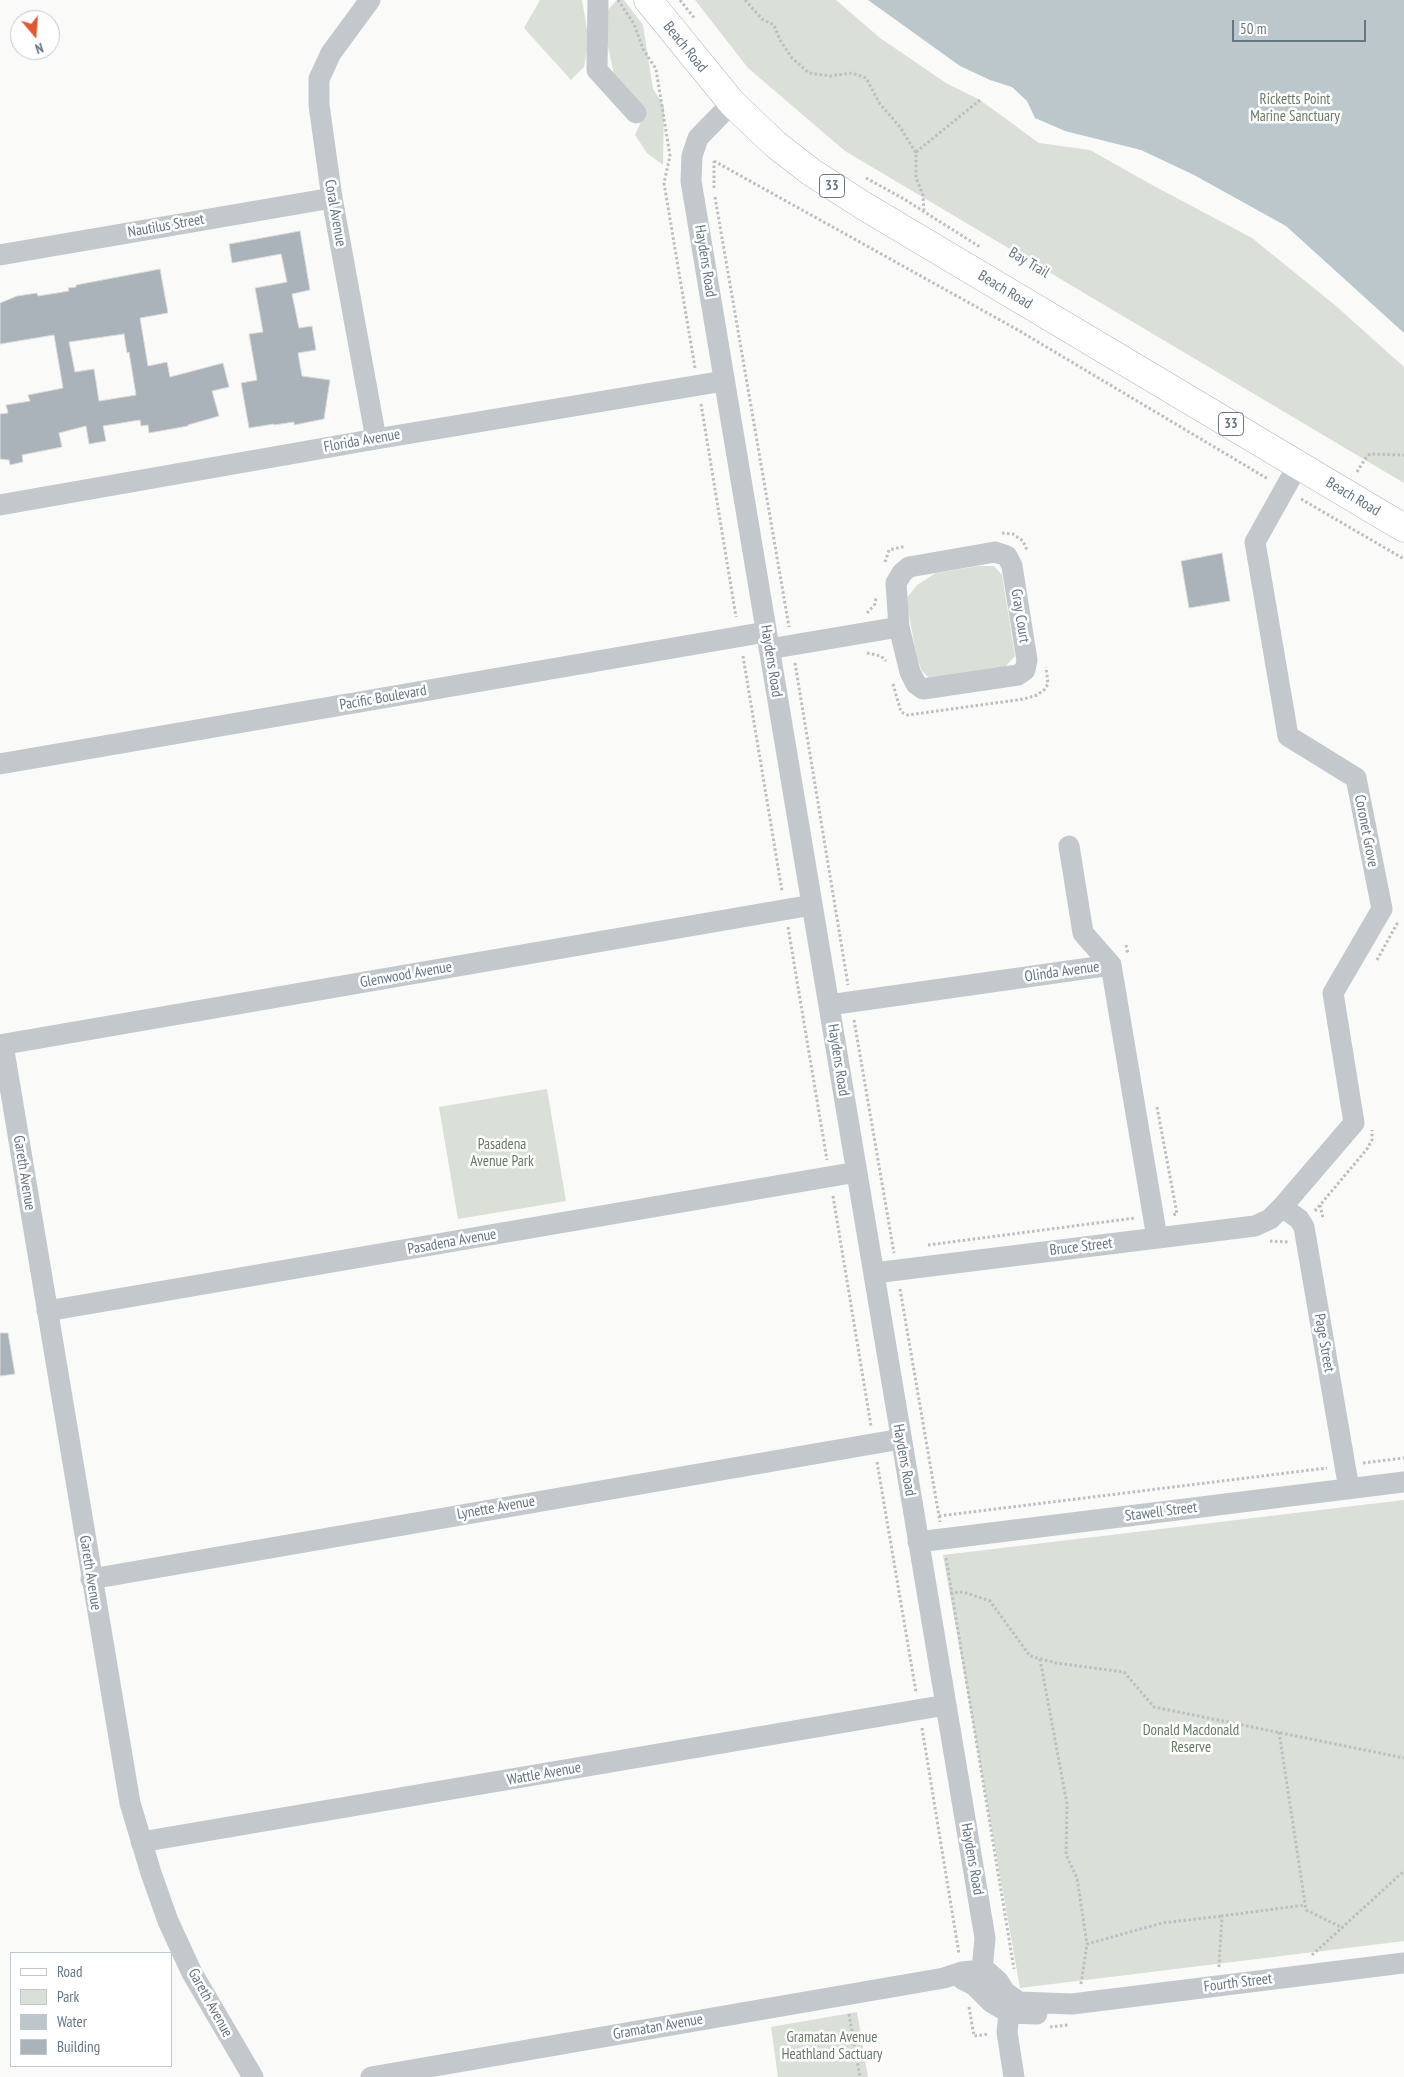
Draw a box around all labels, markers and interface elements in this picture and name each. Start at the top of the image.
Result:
north arrow [10,10,60,60]
scale bar [1234,10,1368,42]
street label: Beach Road [659,18,711,76]
text: 50 m [1240,19,1266,38]
text: N [33,39,46,58]
park label: Ricketts Point Marine Sanctuary [1250,91,1340,126]
road number: 33 [820,175,844,198]
street label: Coral Avenue [320,178,350,248]
street label: Nautilus Street [126,210,206,242]
street label: Haydens Road [690,224,720,298]
street label: Bay Trail [1005,244,1053,282]
street label: Beach Road [975,267,1035,313]
road number: 33 [1218,412,1244,436]
street label: Florida Avenue [322,425,402,457]
street label: Beach Road [1323,474,1383,520]
street label: Gray Court [1007,588,1033,644]
street label: Haydens Road [756,624,786,698]
street label: Pacific Boulevard [338,682,428,714]
street label: Coronet Grove [1350,793,1382,869]
street label: Glenwood Avenue [359,958,453,992]
street label: Olinda Avenue [1024,958,1100,986]
street label: Haydens Road [823,1023,853,1097]
street label: Gareth Avenue [9,1134,39,1212]
park label: Pasadena Avenue Park [470,1136,534,1171]
street label: Pasadena Avenue [406,1225,498,1259]
street label: Bruce Street [1049,1234,1113,1260]
street label: Page Street [1310,1312,1338,1374]
street label: Haydens Road [889,1423,919,1497]
street label: Lynette Avenue [456,1492,536,1524]
street label: Stawell Street [1124,1499,1198,1525]
street label: Gareth Avenue [75,1534,105,1612]
park label: Donald Macdonald Reserve [1143,1722,1239,1757]
street label: Wattle Avenue [506,1759,582,1789]
street label: Haydens Road [957,1822,987,1896]
legend [10,1952,172,2067]
text: Road [57,1962,83,1981]
street label: Gareth Avenue [184,1966,236,2040]
street label: Fourth Street [1203,1970,1273,1996]
text: Park [57,1987,79,2006]
street label: Gramatan Avenue [612,2010,704,2044]
text: Water [57,2012,87,2031]
park label: Gramatan Avenue Heathland Sactuary [782,2029,882,2064]
text: Building [57,2037,100,2056]

